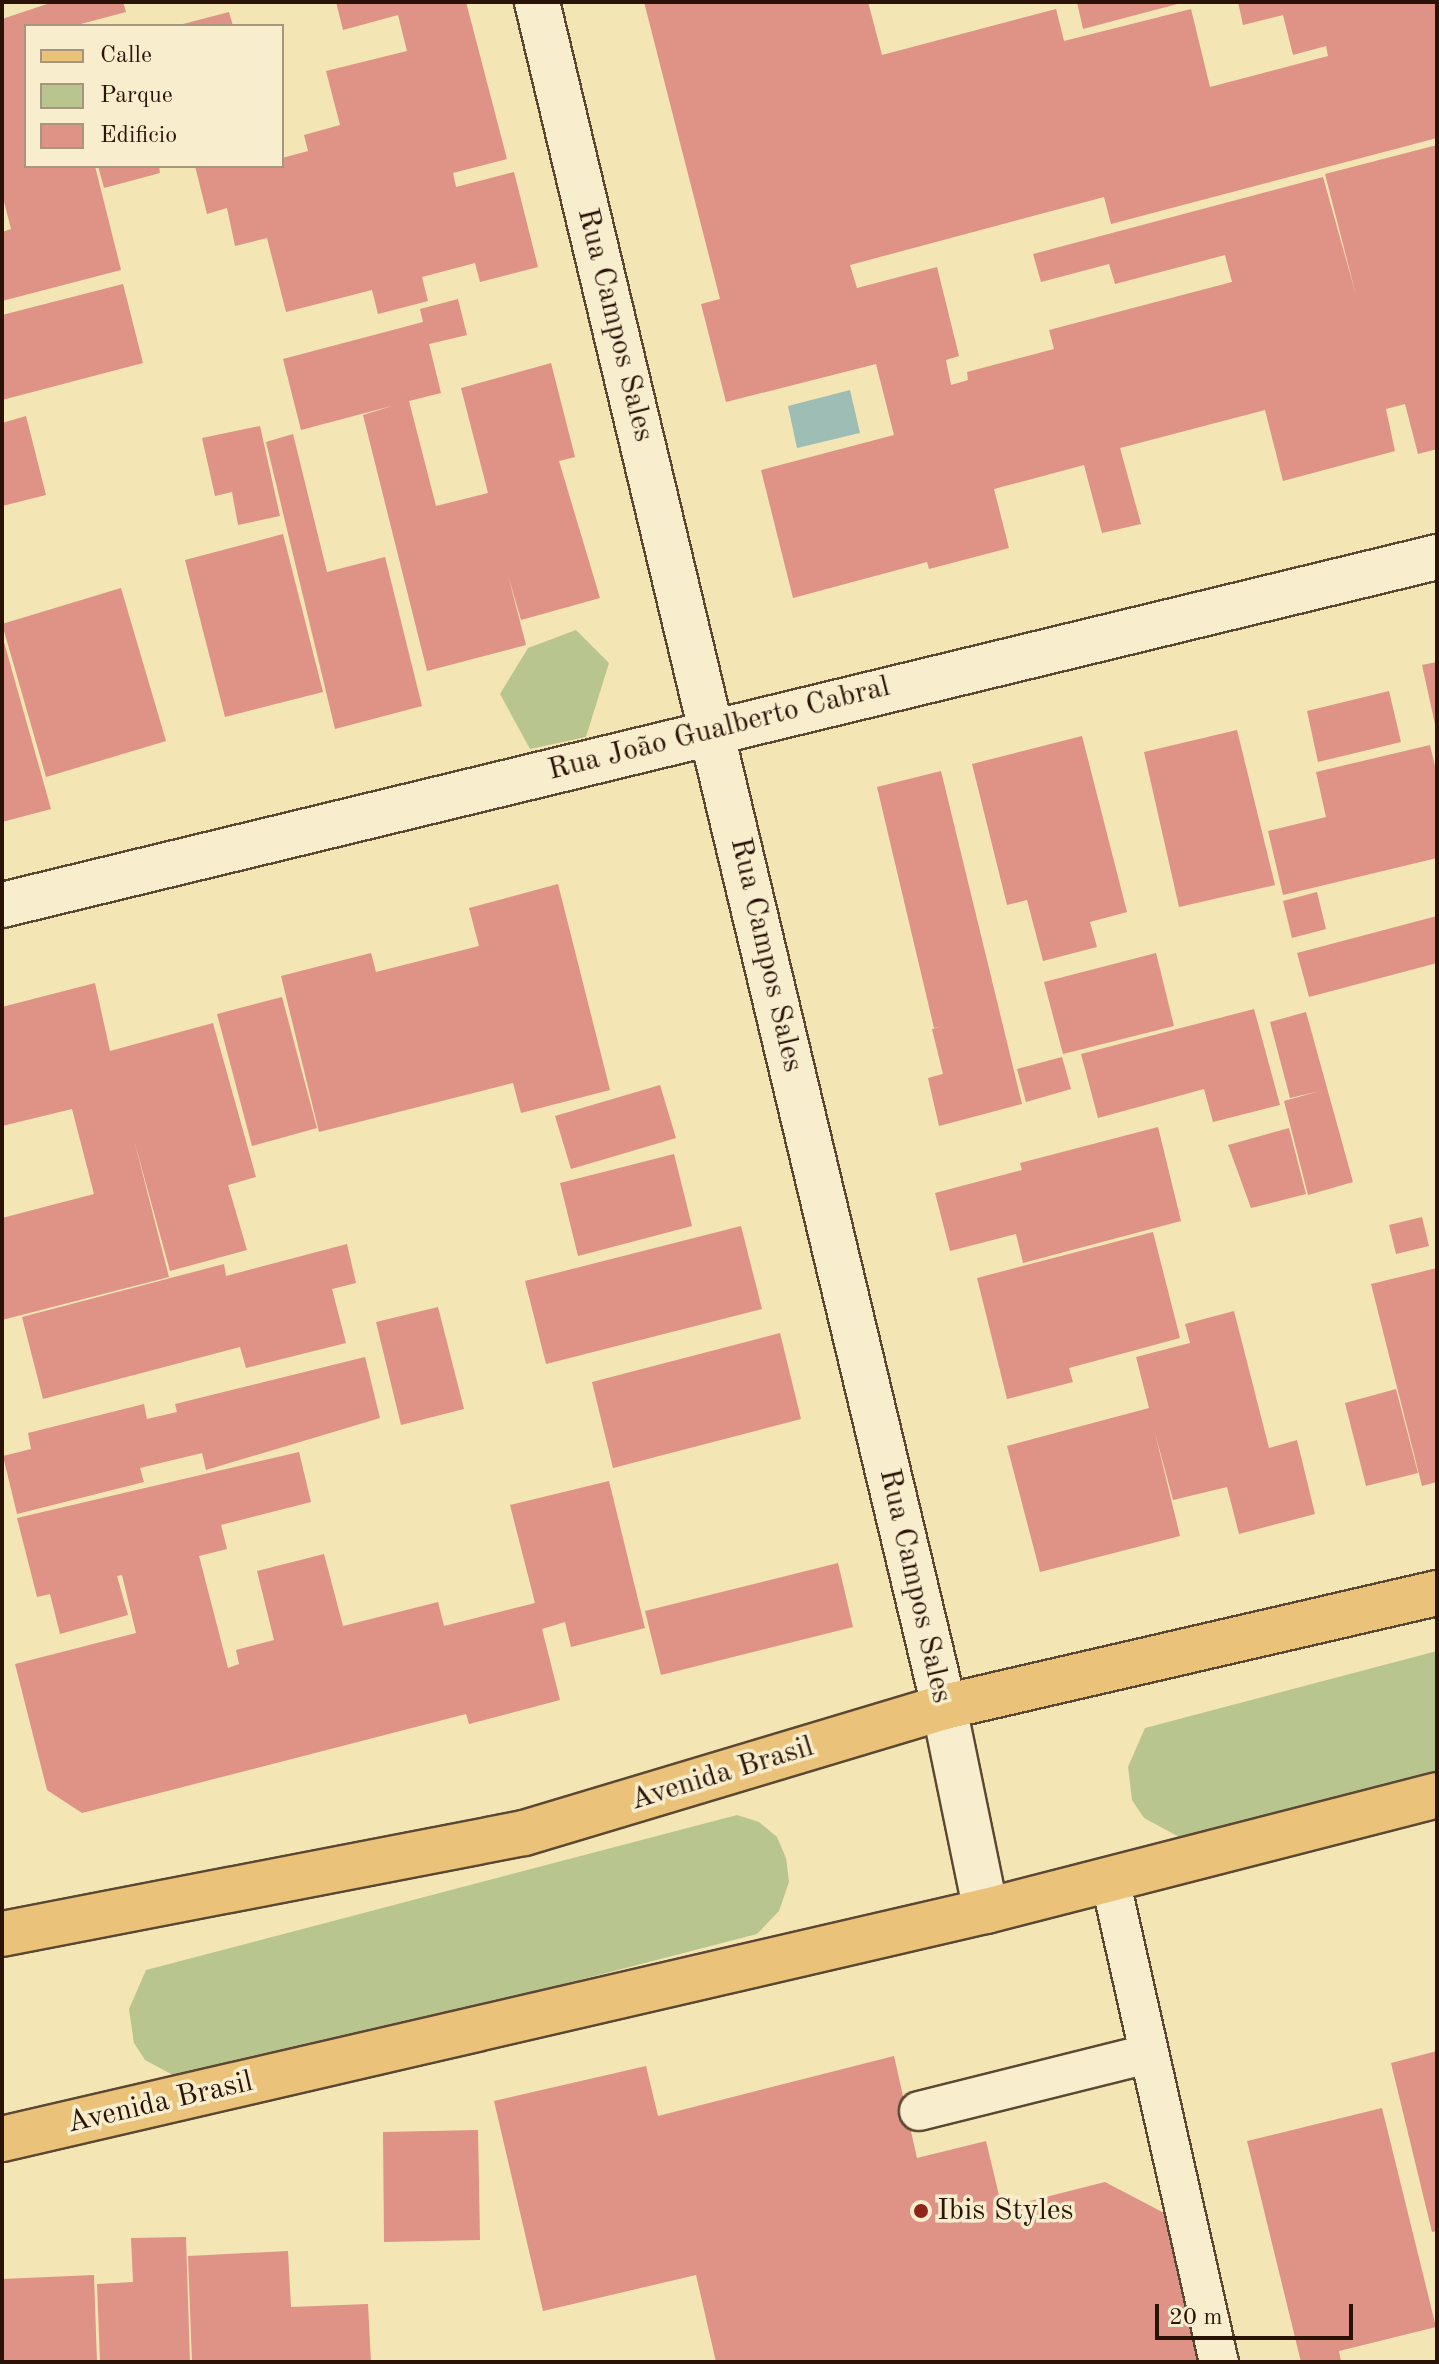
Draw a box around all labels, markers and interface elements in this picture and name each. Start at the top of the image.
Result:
legend [24,24,284,168]
text: Calle [100,44,152,68]
text: Parque [100,84,173,108]
text: Edificio [100,124,177,148]
street label: Rua Campos Sales [569,204,661,446]
street label: Rua João Gualberto Cabral [544,669,894,789]
street label: Rua Campos Sales [722,834,810,1076]
street label: Rua Campos Sales [871,1465,959,1707]
street label: Avenida Brasil [626,1729,818,1819]
street label: Avenida Brasil [64,2064,256,2142]
place label: Ibis Styles [937,2193,1074,2229]
marker: Ibis Styles [912,2202,930,2220]
scale bar [1159,2288,1357,2338]
text: 20 m [1169,2306,1223,2330]

